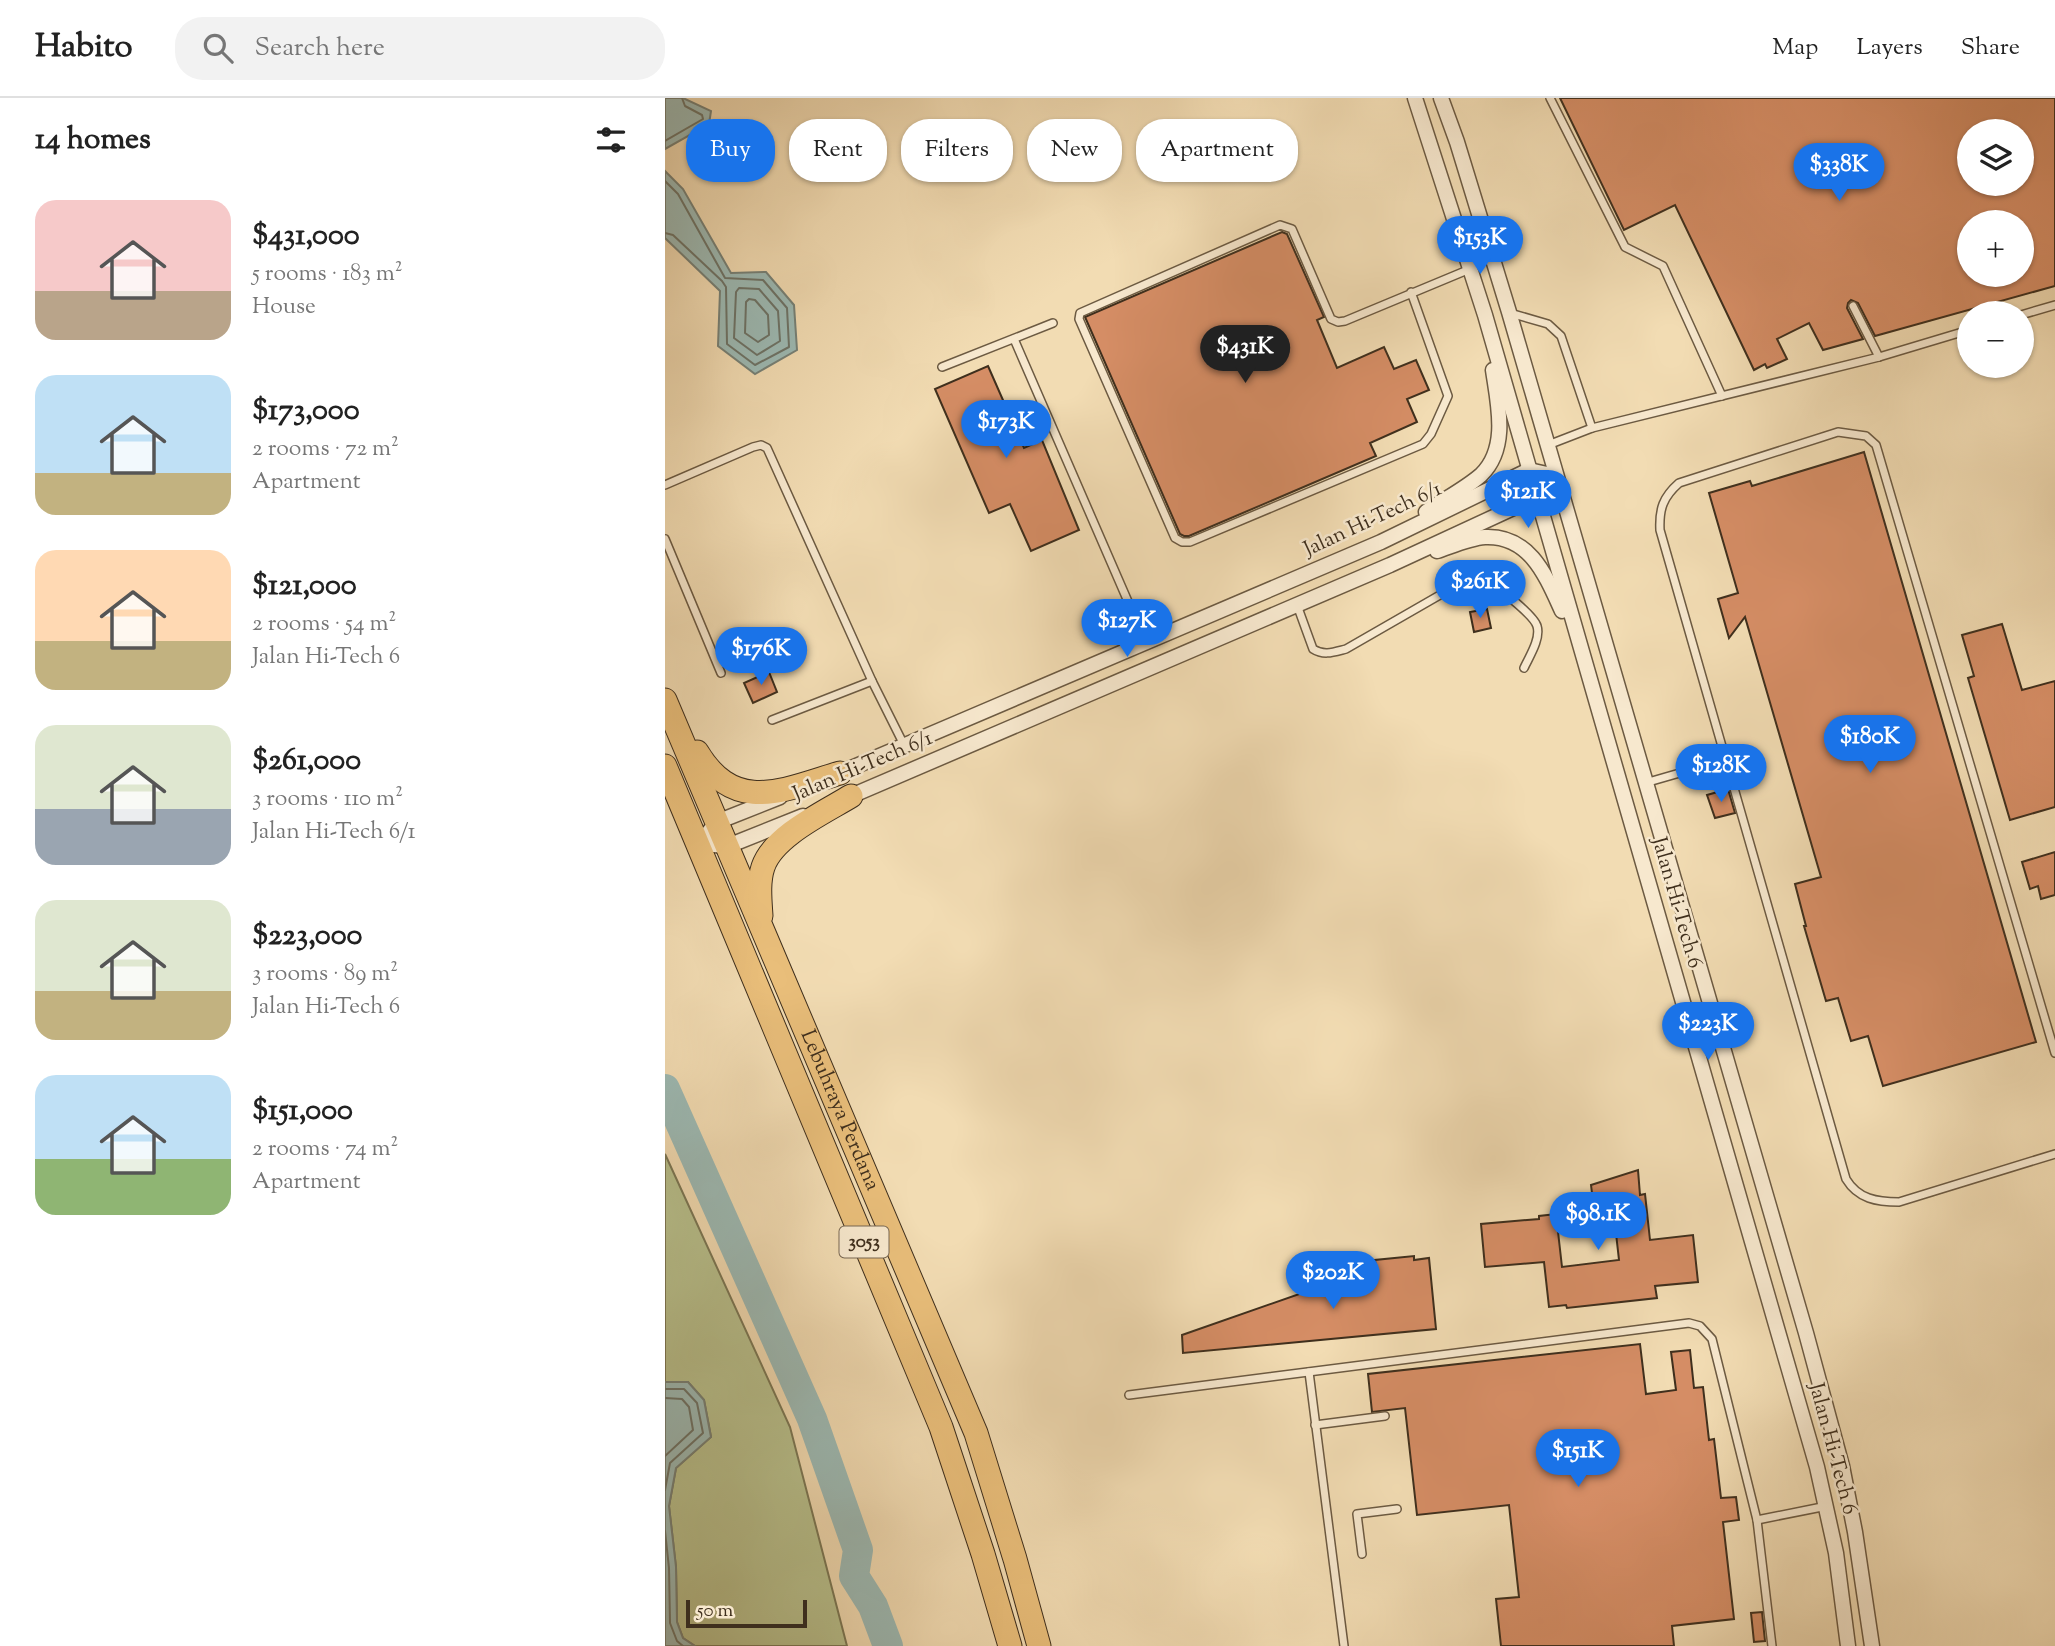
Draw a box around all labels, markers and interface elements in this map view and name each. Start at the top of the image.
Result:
search box [175,17,665,80]
text: Habito [35,24,133,72]
icon: search [199,29,237,67]
text: Search here [255,30,385,67]
text: Map [1772,31,1818,65]
text: Layers [1856,31,1923,65]
text: Share [1961,31,2020,65]
text: 14 homes [35,119,151,162]
chip: Buy [686,119,775,182]
chip: Rent [789,119,887,182]
chip: Filters [901,119,1013,182]
chip: New [1027,119,1122,182]
chip: Apartment [1136,119,1298,182]
map controls [1957,119,2034,378]
button: layers [1957,119,2034,196]
icon: filters [592,121,630,159]
pin: $338K [1790,144,1888,203]
text: $338K [1810,149,1869,182]
button: + [1957,210,2034,287]
text: $431,000 [252,215,360,258]
pin: $153K [1431,216,1529,276]
text: $153K [1453,222,1507,255]
icon: home [91,228,175,312]
text: 5 rooms · 183 m² [252,258,403,291]
text: House [252,291,316,324]
button: − [1957,301,2034,378]
pin: $431K [1196,326,1294,385]
text: $431K [1216,331,1274,364]
text: $173,000 [252,390,360,433]
pin: $173K [957,400,1055,460]
icon: home [91,403,175,487]
text: $173K [977,406,1035,439]
text: 2 rooms · 72 m² [252,433,399,466]
text: Apartment [252,466,361,499]
pin: $121K [1479,470,1577,530]
street label: Jalan Hi-Tech 6/1 [1298,475,1447,566]
text: $121K [1500,476,1556,509]
pin: $261K [1431,560,1529,620]
text: $121,000 [252,565,357,608]
text: $261K [1451,566,1509,599]
icon: home [91,578,175,662]
pin: $127K [1078,600,1176,659]
text: $127K [1097,605,1157,638]
text: 2 rooms · 54 m² [252,608,396,641]
pin: $176K [712,628,810,687]
text: $176K [731,633,791,666]
text: Jalan Hi-Tech 6 [252,641,400,674]
pin: $180K [1821,716,1919,775]
text: $180K [1840,721,1900,754]
street label: Jalan Hi-Tech 6/1 [787,724,938,810]
text: $261,000 [252,740,361,783]
pin: $128K [1672,744,1770,804]
text: $128K [1692,750,1751,783]
icon: home [91,753,175,837]
text: 3 rooms · 110 m² [252,783,403,816]
text: Jalan Hi-Tech 6/1 [252,816,416,849]
street label: Jalan Hi-Tech 6 [1643,833,1709,972]
text: $223,000 [252,915,362,958]
icon: home [91,928,175,1012]
text: 3 rooms · 89 m² [252,958,398,991]
text: Jalan Hi-Tech 6 [252,991,400,1024]
pin: $223K [1659,1002,1757,1062]
text: $223K [1678,1008,1738,1041]
street label: Lebuhraya Perdana [792,1025,887,1196]
text: $151,000 [252,1090,353,1133]
icon: home [91,1103,175,1187]
text: 2 rooms · 74 m² [252,1133,398,1166]
text: Apartment [252,1166,361,1199]
pin: $98.1K [1541,1192,1655,1252]
text: $98.1K [1566,1198,1630,1231]
road number: 3053 [839,1226,889,1258]
pin: $202K [1284,1252,1382,1311]
text: $202K [1302,1257,1364,1290]
street label: Jalan Hi-Tech 6 [1800,1379,1864,1518]
pin: $151K [1529,1430,1627,1489]
text: $151K [1552,1435,1604,1468]
scale bar [686,1597,807,1629]
text: 50 m [697,1598,733,1625]

